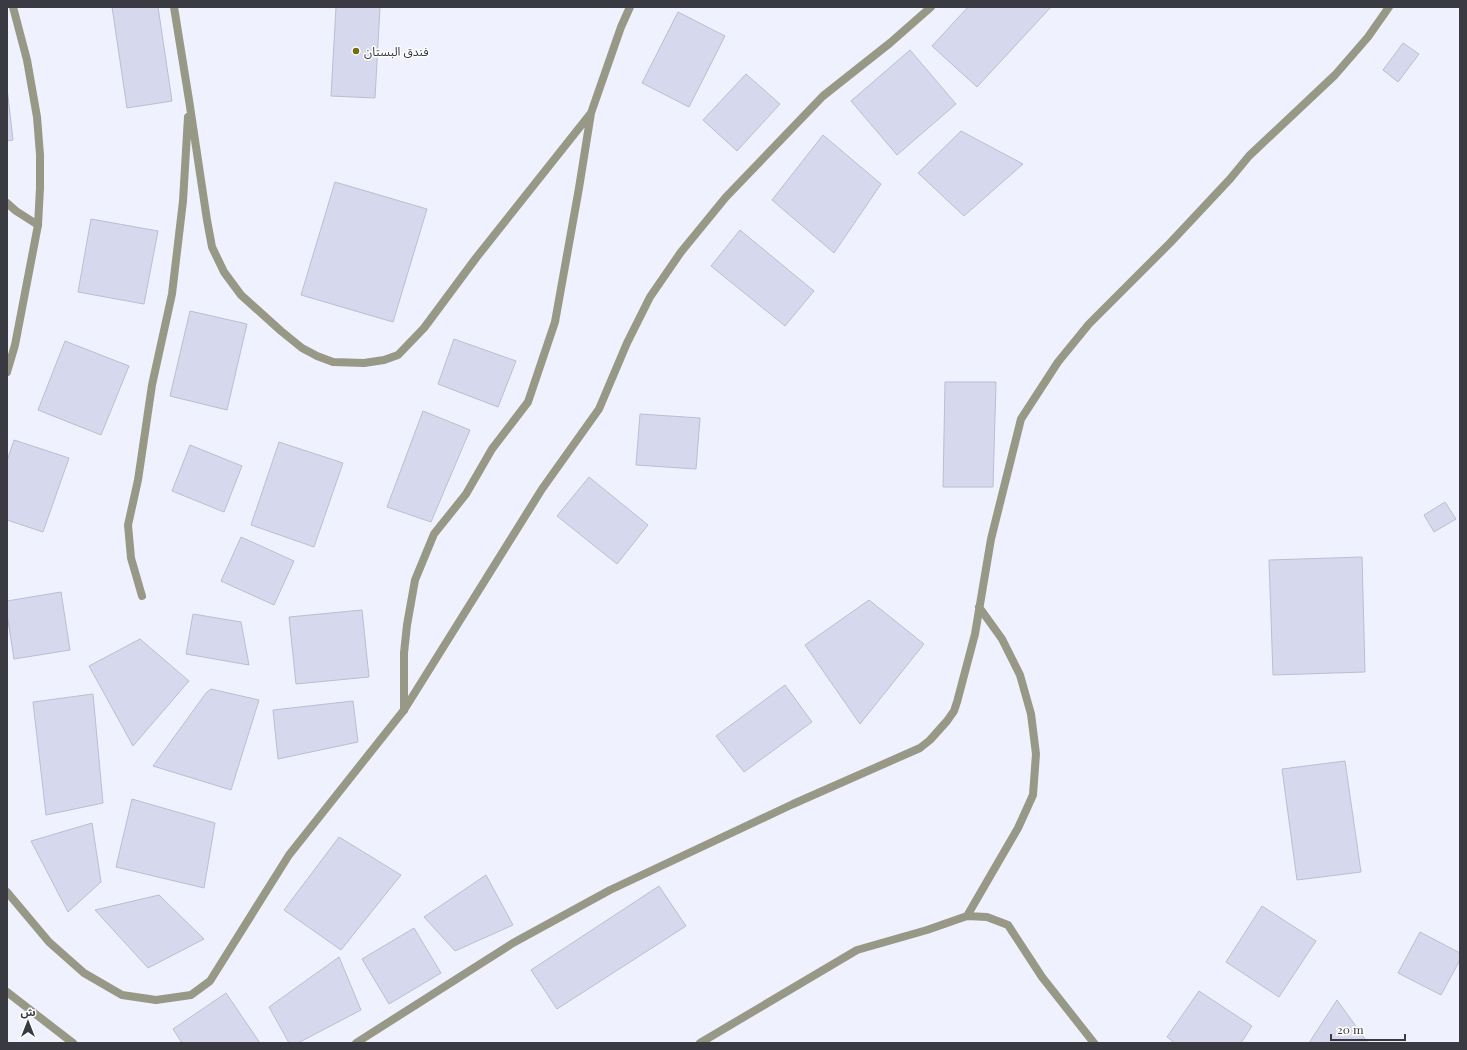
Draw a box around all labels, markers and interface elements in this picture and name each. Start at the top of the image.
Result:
place label: فندق البستان [364,43,429,59]
marker: فندق البستان [351,46,361,56]
north arrow [8,1002,48,1042]
text: ش [20,1004,36,1019]
scale bar [1331,1016,1405,1042]
text: 20 m [1337,1021,1364,1037]

